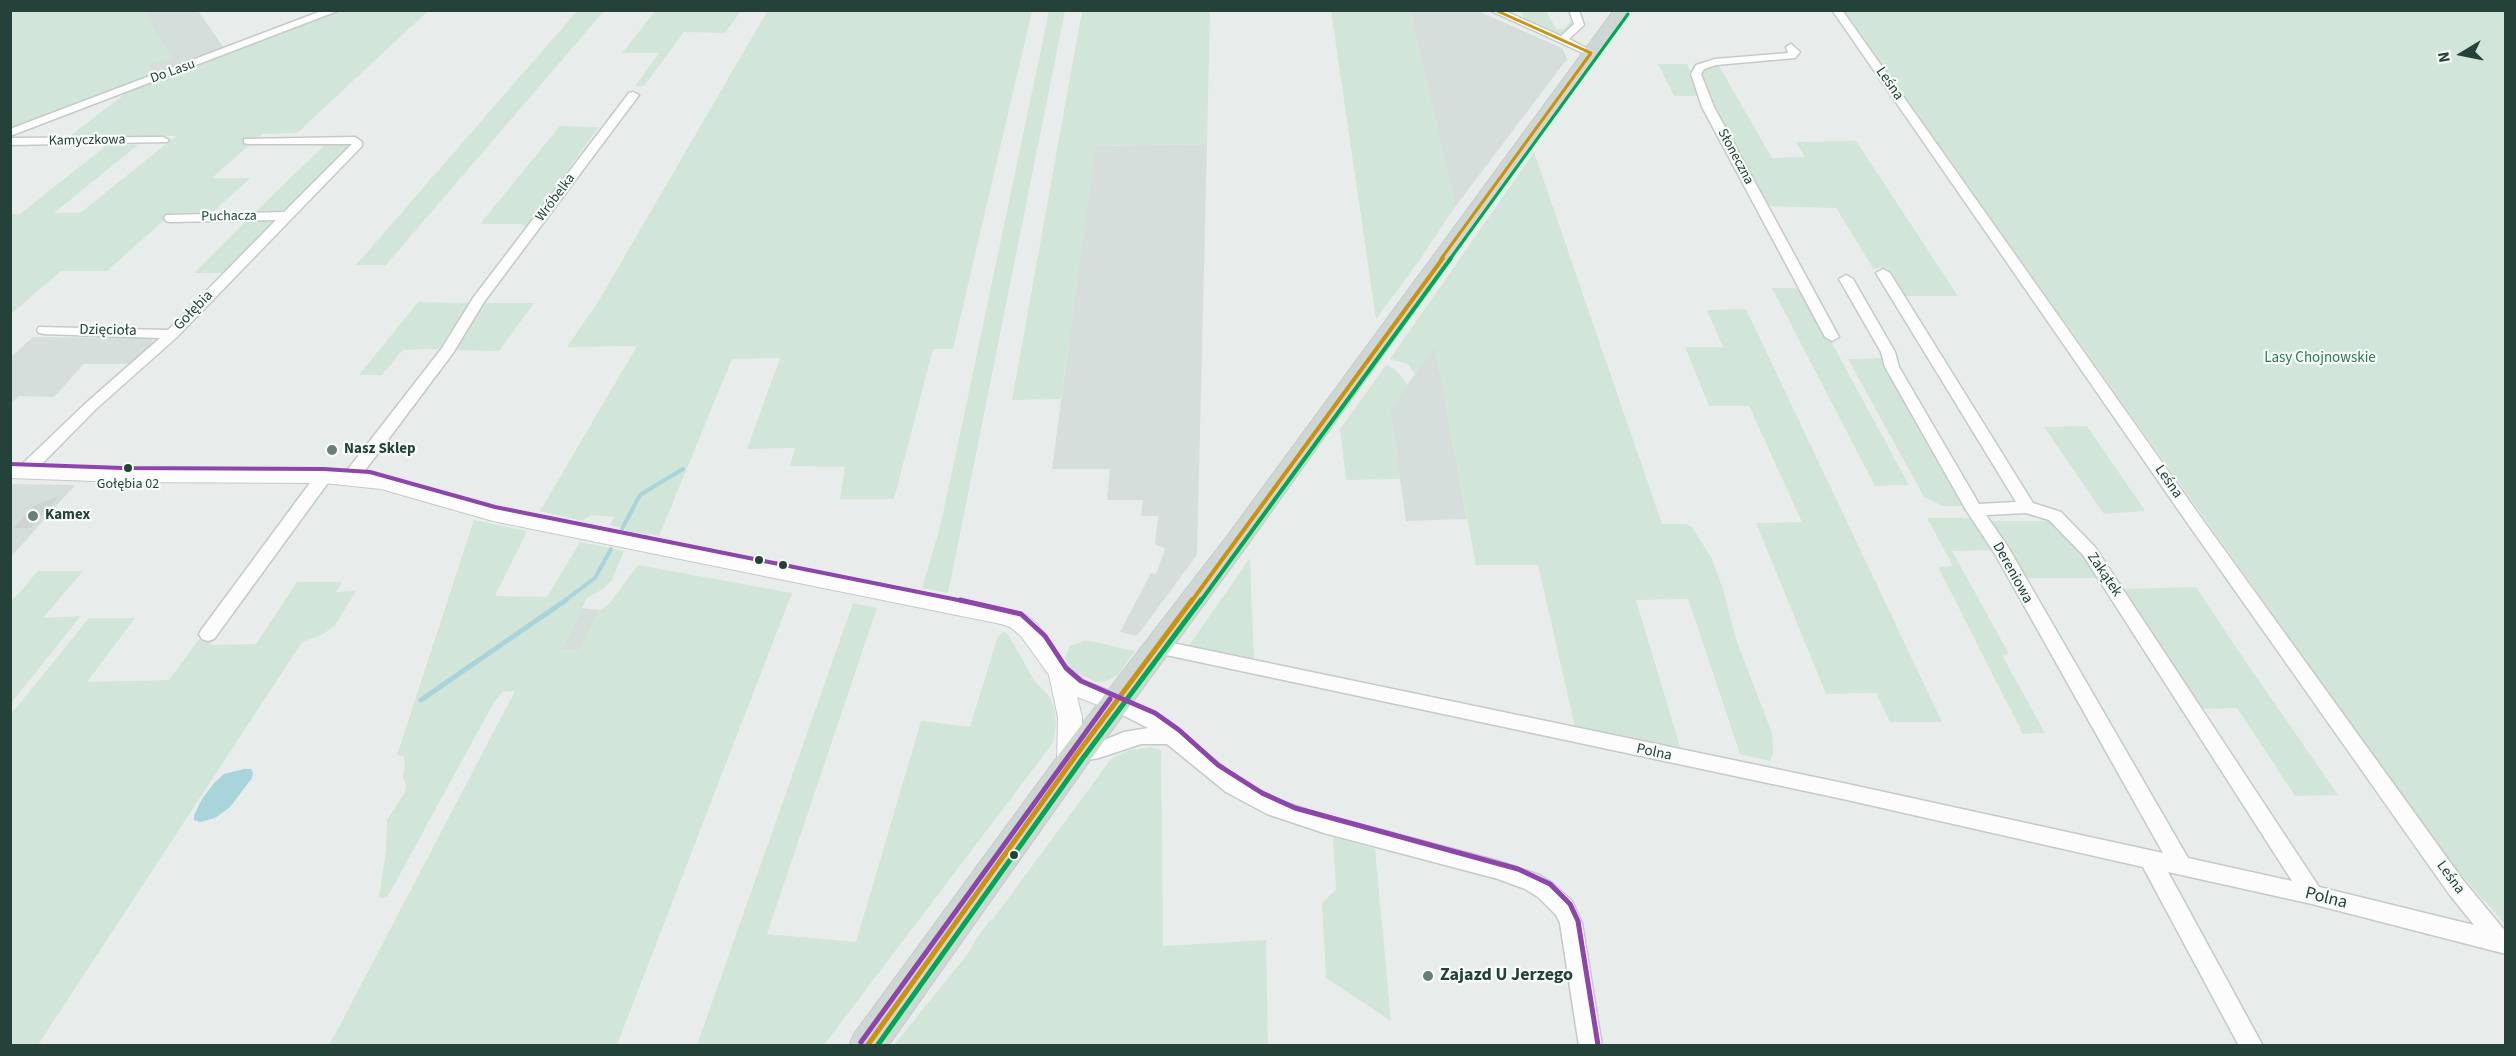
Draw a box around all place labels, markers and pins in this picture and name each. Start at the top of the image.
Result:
place label: Nasz Sklep [344,441,416,459]
marker: Nasz Sklep [325,443,339,457]
marker: Gołębia 02 [122,462,134,474]
place label: Gołębia 02 [97,477,159,493]
place label: Kamex [45,507,90,525]
marker: Kamex [26,509,40,523]
unlabelled marker [753,554,765,566]
unlabelled marker [777,559,789,571]
unlabelled marker [1008,849,1020,861]
place label: Zajazd U Jerzego [1440,965,1573,987]
marker: Zajazd U Jerzego [1421,969,1435,983]

